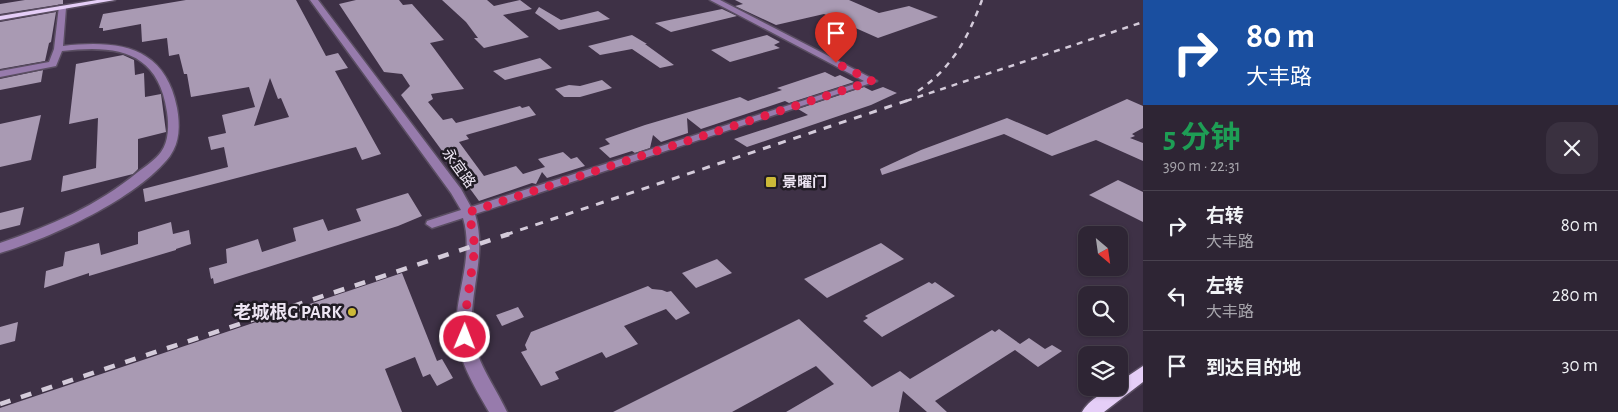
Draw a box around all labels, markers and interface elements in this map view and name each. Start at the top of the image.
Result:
pin [815,12,857,63]
icon: arrive [822,19,850,47]
text: 80 m [1246,19,1315,54]
icon: right [1163,20,1228,85]
text: 大丰路 [1246,66,1312,88]
button: close [1546,122,1598,174]
text: 5 分钟 [1163,123,1241,153]
street label: 永宜路 [439,145,479,191]
text: 390 m · 22:31 [1163,158,1240,174]
place label: 景曜门 [782,174,827,190]
marker: 景曜门 [764,175,778,189]
text: 右转 [1206,207,1244,226]
icon: right [1163,212,1191,240]
text: 80 m [1561,216,1598,235]
north arrow [1078,226,1128,276]
map controls [1078,226,1128,396]
text: 大丰路 [1206,234,1254,250]
text: 左转 [1206,277,1244,296]
icon: left [1163,282,1191,310]
button: search [1078,286,1128,336]
text: 280 m [1552,286,1598,305]
place label: 老城根G PARK [234,302,342,322]
text: 大丰路 [1206,304,1254,320]
marker: 老城根G PARK [346,306,358,318]
position arrow [438,310,490,362]
button: layers [1078,346,1128,396]
icon: arrive [1163,352,1191,380]
text: 30 m [1562,356,1598,375]
text: 到达目的地 [1206,359,1301,378]

